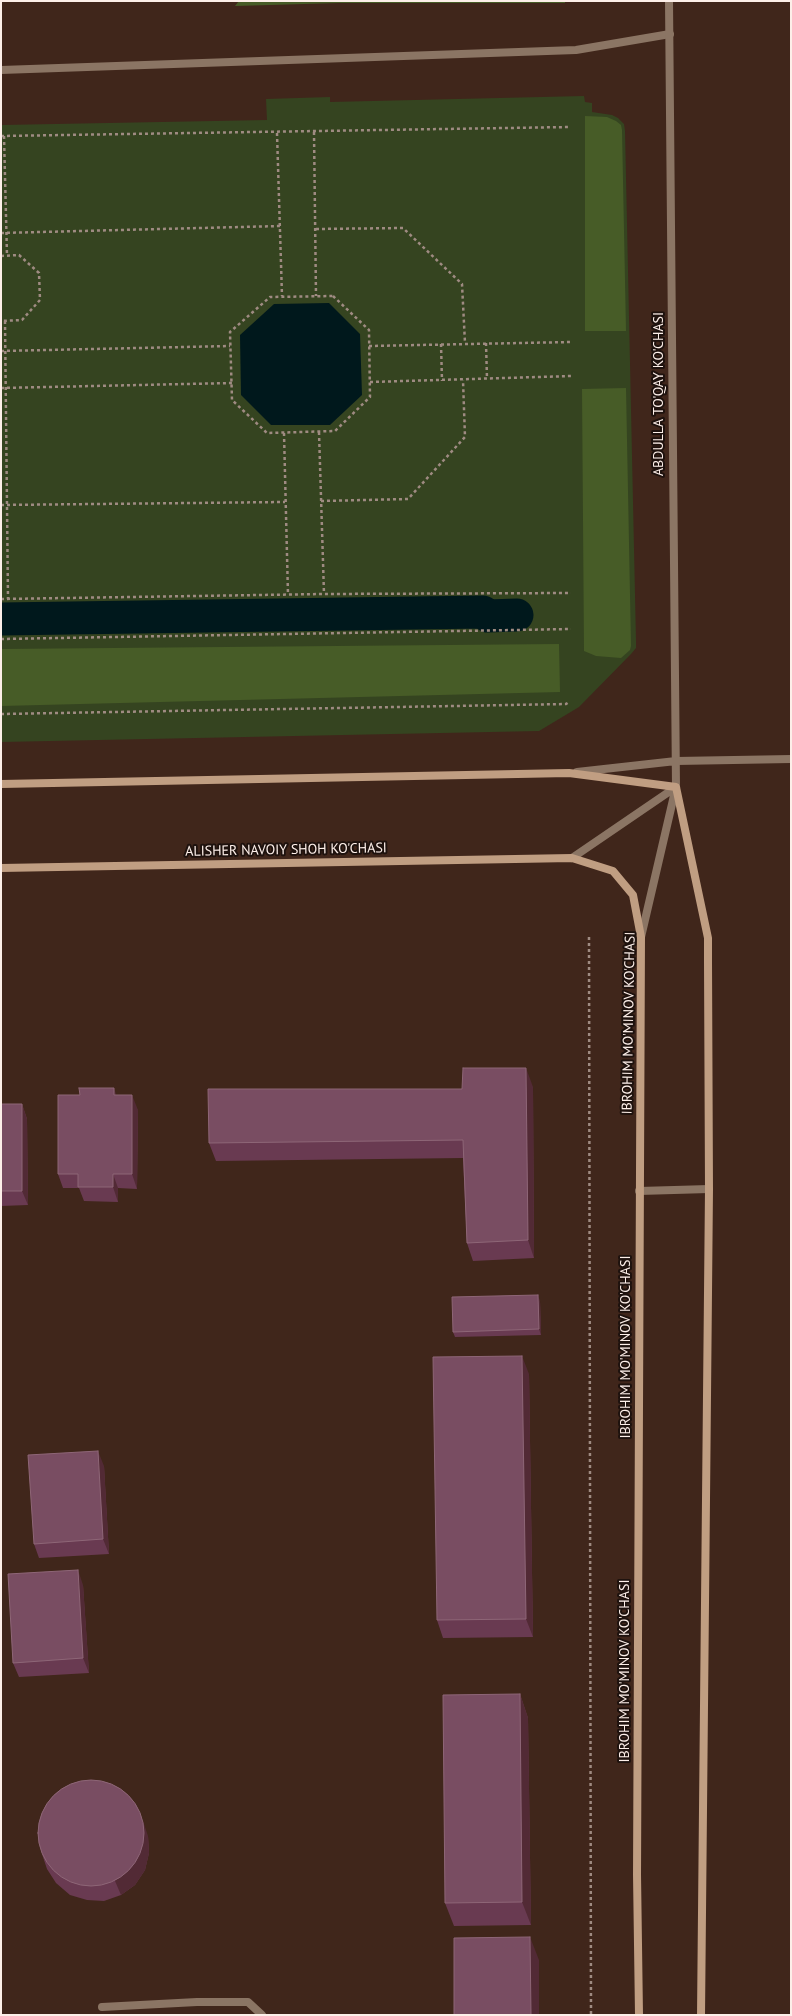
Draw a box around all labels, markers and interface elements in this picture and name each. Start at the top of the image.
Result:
street label: ABDULLA TO'QAY KO'CHASI [651,312,667,476]
street label: ALISHER NAVOIY SHOH KO'CHASI [185,840,387,860]
street label: IBROHIM MO'MINOV KO'CHASI [619,931,639,1115]
street label: IBROHIM MO'MINOV KO'CHASI [618,1256,634,1438]
street label: IBROHIM MO'MINOV KO'CHASI [617,1580,633,1762]

